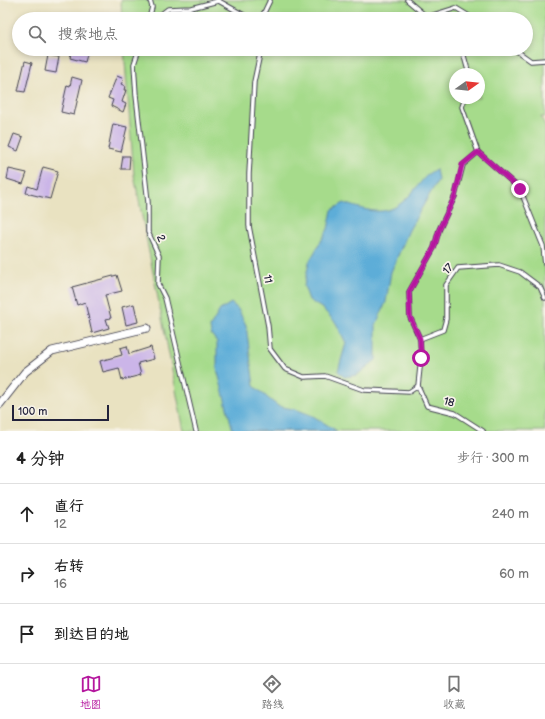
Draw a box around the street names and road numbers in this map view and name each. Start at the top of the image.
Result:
street label: 2 [154,232,168,244]
street label: 17 [440,261,456,277]
street label: 11 [261,274,275,284]
street label: 18 [442,394,456,410]

